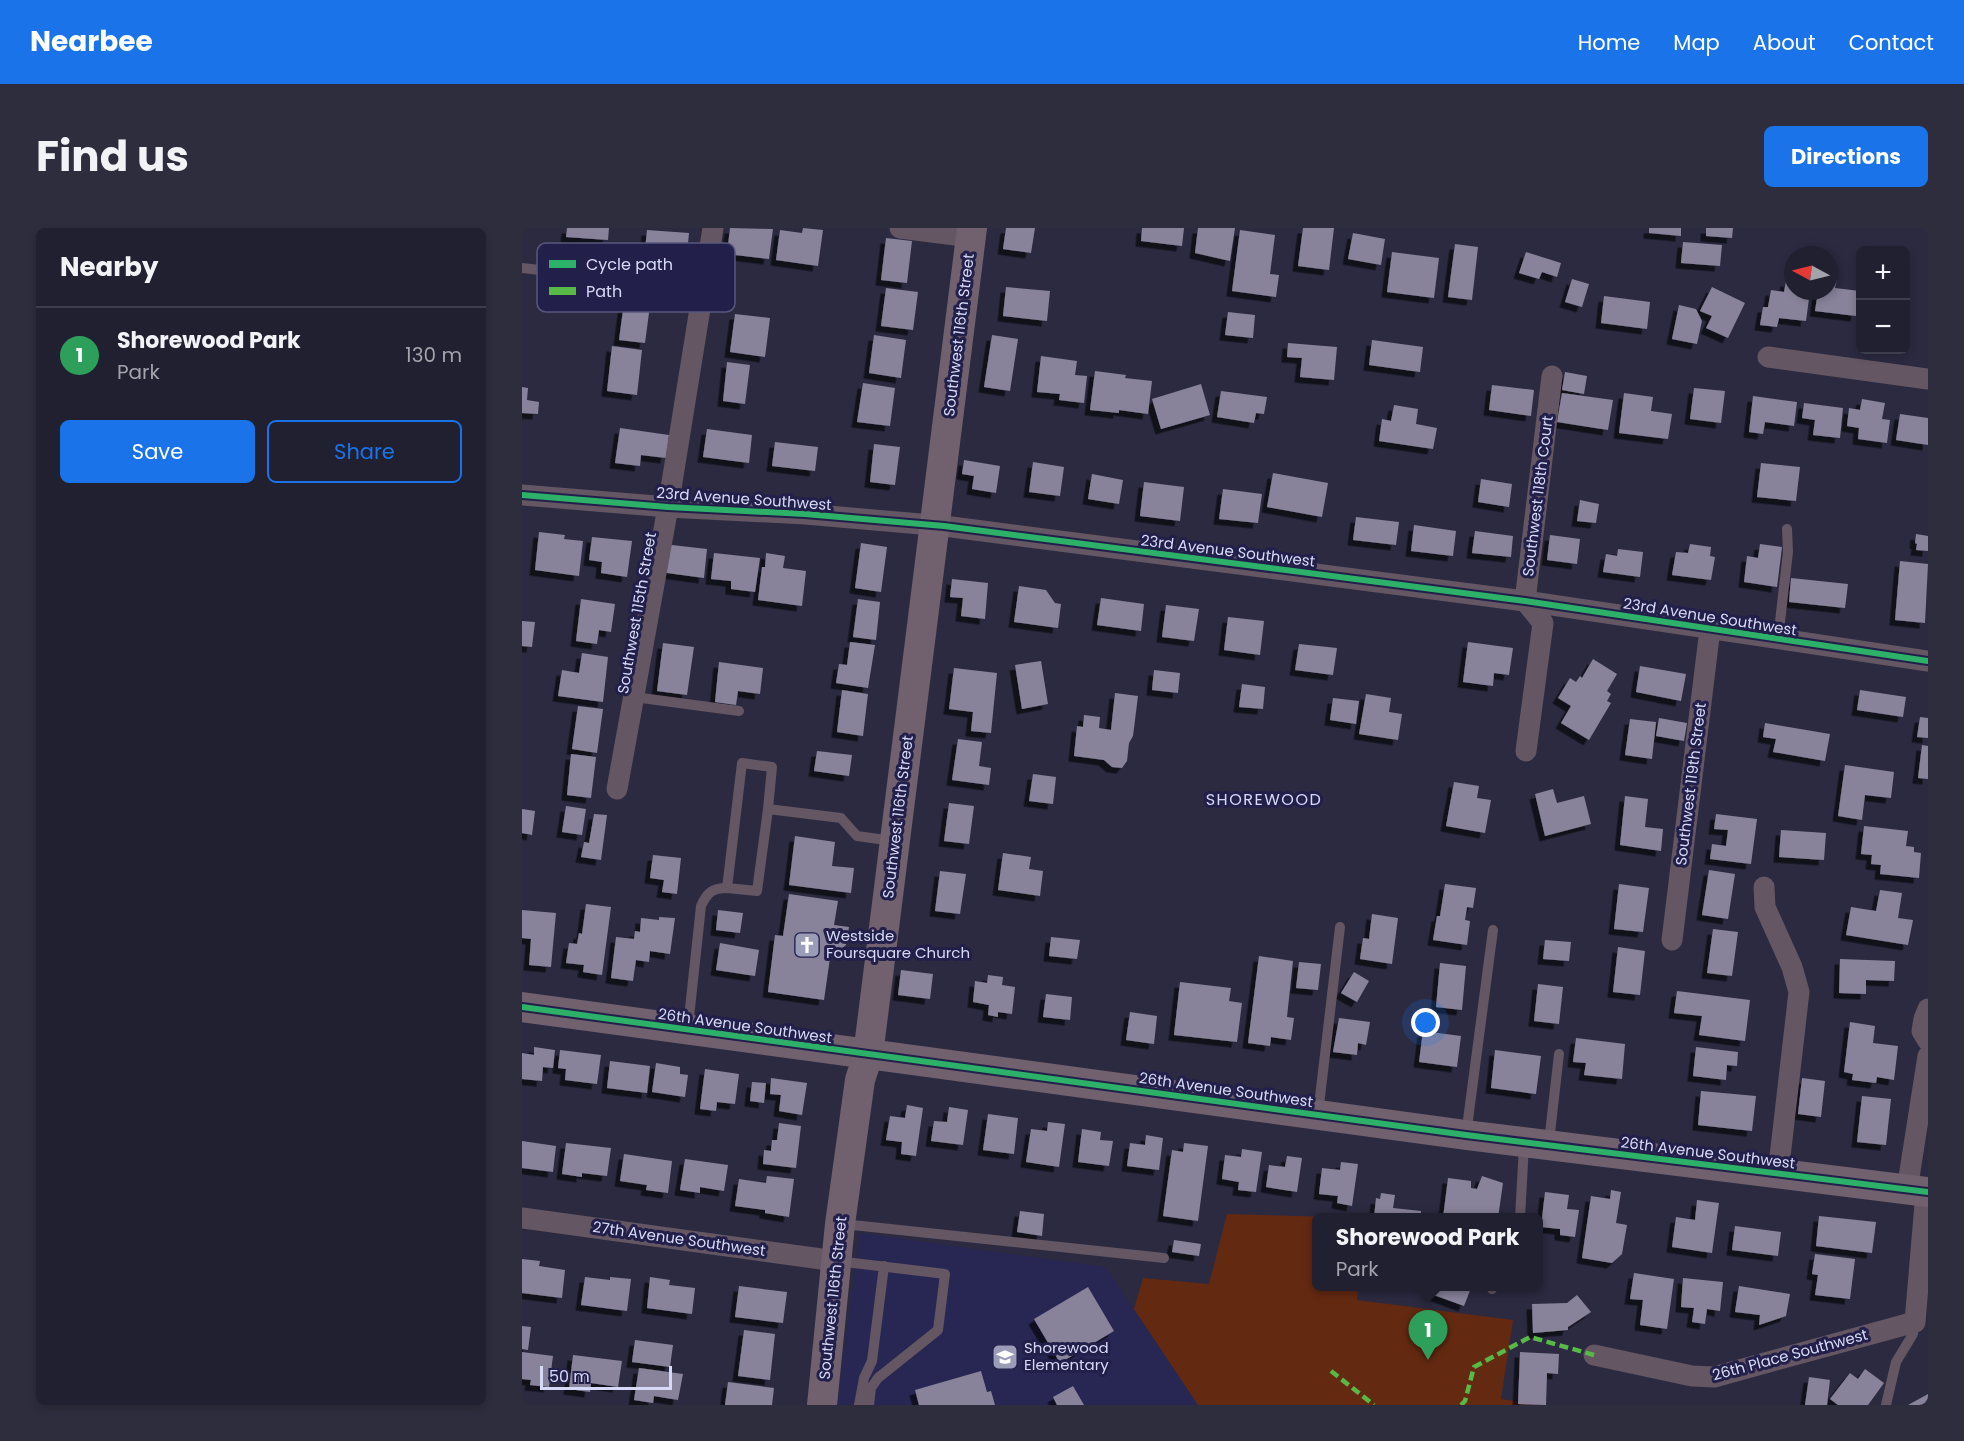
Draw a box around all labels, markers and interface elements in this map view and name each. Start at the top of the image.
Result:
text: Nearbee [30,22,153,61]
text: Home [1578,28,1640,57]
text: Map [1673,28,1720,57]
text: About [1753,28,1816,57]
text: Contact [1849,28,1934,57]
button: Directions [1764,126,1928,187]
text: Find us [36,127,189,186]
legend [537,243,735,312]
north arrow [1784,246,1838,300]
map controls [1856,246,1910,354]
button: + [1856,246,1910,300]
text: Nearby [60,249,158,285]
street label: Southwest 116th Street [938,252,979,418]
text: Cycle path [586,253,673,276]
text: Path [586,280,622,303]
button: − [1856,300,1910,354]
text: Shorewood Park [117,325,301,356]
text: 1 [76,341,83,369]
text: 130 m [405,341,462,369]
text: Park [117,358,160,386]
street label: Southwest 118th Court [1517,414,1558,578]
button: Save [60,420,255,483]
button: Share [267,420,462,483]
street label: 23rd Avenue Southwest [656,482,832,515]
street label: 23rd Avenue Southwest [1140,529,1316,572]
street label: Southwest 115th Street [612,530,661,695]
street label: 23rd Avenue Southwest [1622,592,1798,641]
street label: Southwest 119th Street [1670,701,1711,867]
street label: Southwest 116th Street [877,734,918,900]
district label: SHOREWOOD [1206,788,1322,811]
place label: Westside Foursquare Church [826,925,970,963]
church icon: Westside Foursquare Church [792,930,822,960]
street label: 26th Avenue Southwest [657,1003,833,1048]
your location [1411,1008,1440,1037]
street label: 26th Avenue Southwest [1138,1067,1314,1112]
street label: 26th Avenue Southwest [1620,1131,1796,1174]
popup [1312,1213,1543,1291]
street label: Southwest 116th Street [813,1215,852,1381]
street label: 27th Avenue Southwest [591,1216,767,1261]
text: Shorewood Park [1336,1222,1519,1253]
text: Park [1336,1255,1379,1283]
pin: 1 [1408,1310,1448,1360]
street label: 26th Place Southwest [1710,1324,1870,1385]
place label: Shorewood Elementary [1024,1337,1109,1375]
school or university icon: Shorewood Elementary [990,1342,1020,1372]
scale bar [540,1363,672,1390]
text: 50 m [549,1365,590,1388]

